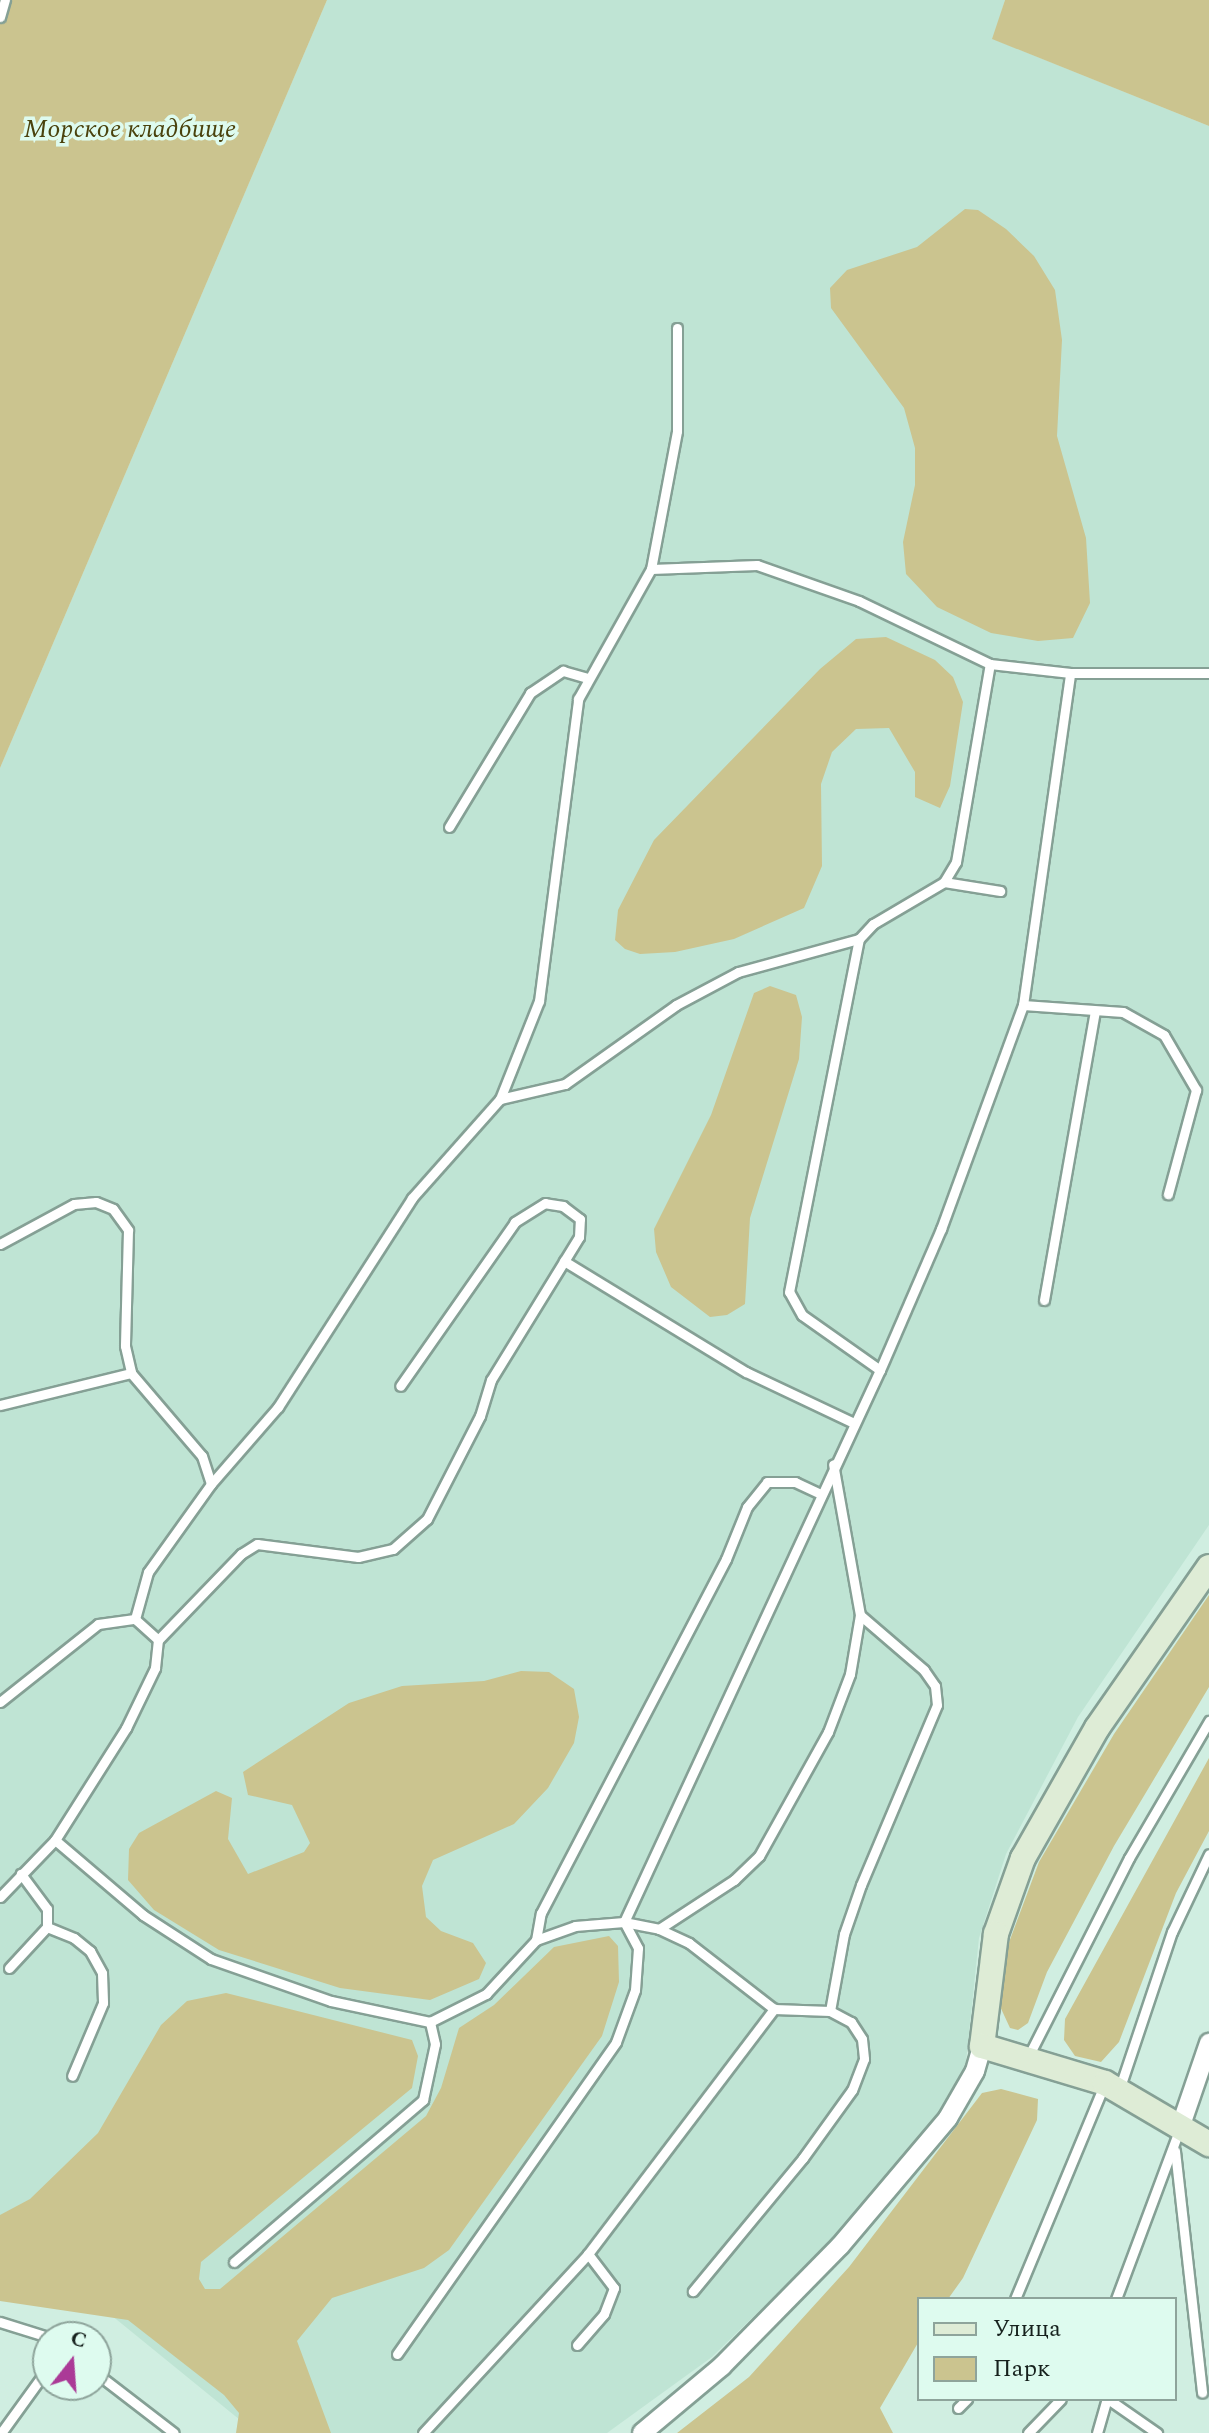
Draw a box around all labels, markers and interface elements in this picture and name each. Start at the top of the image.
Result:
park label: Морское кладбище [24,114,236,146]
legend [917,2297,1177,2401]
text: Улица [993,2311,1061,2347]
north arrow [32,2321,112,2401]
text: С [66,2321,91,2358]
text: Парк [993,2351,1050,2387]

